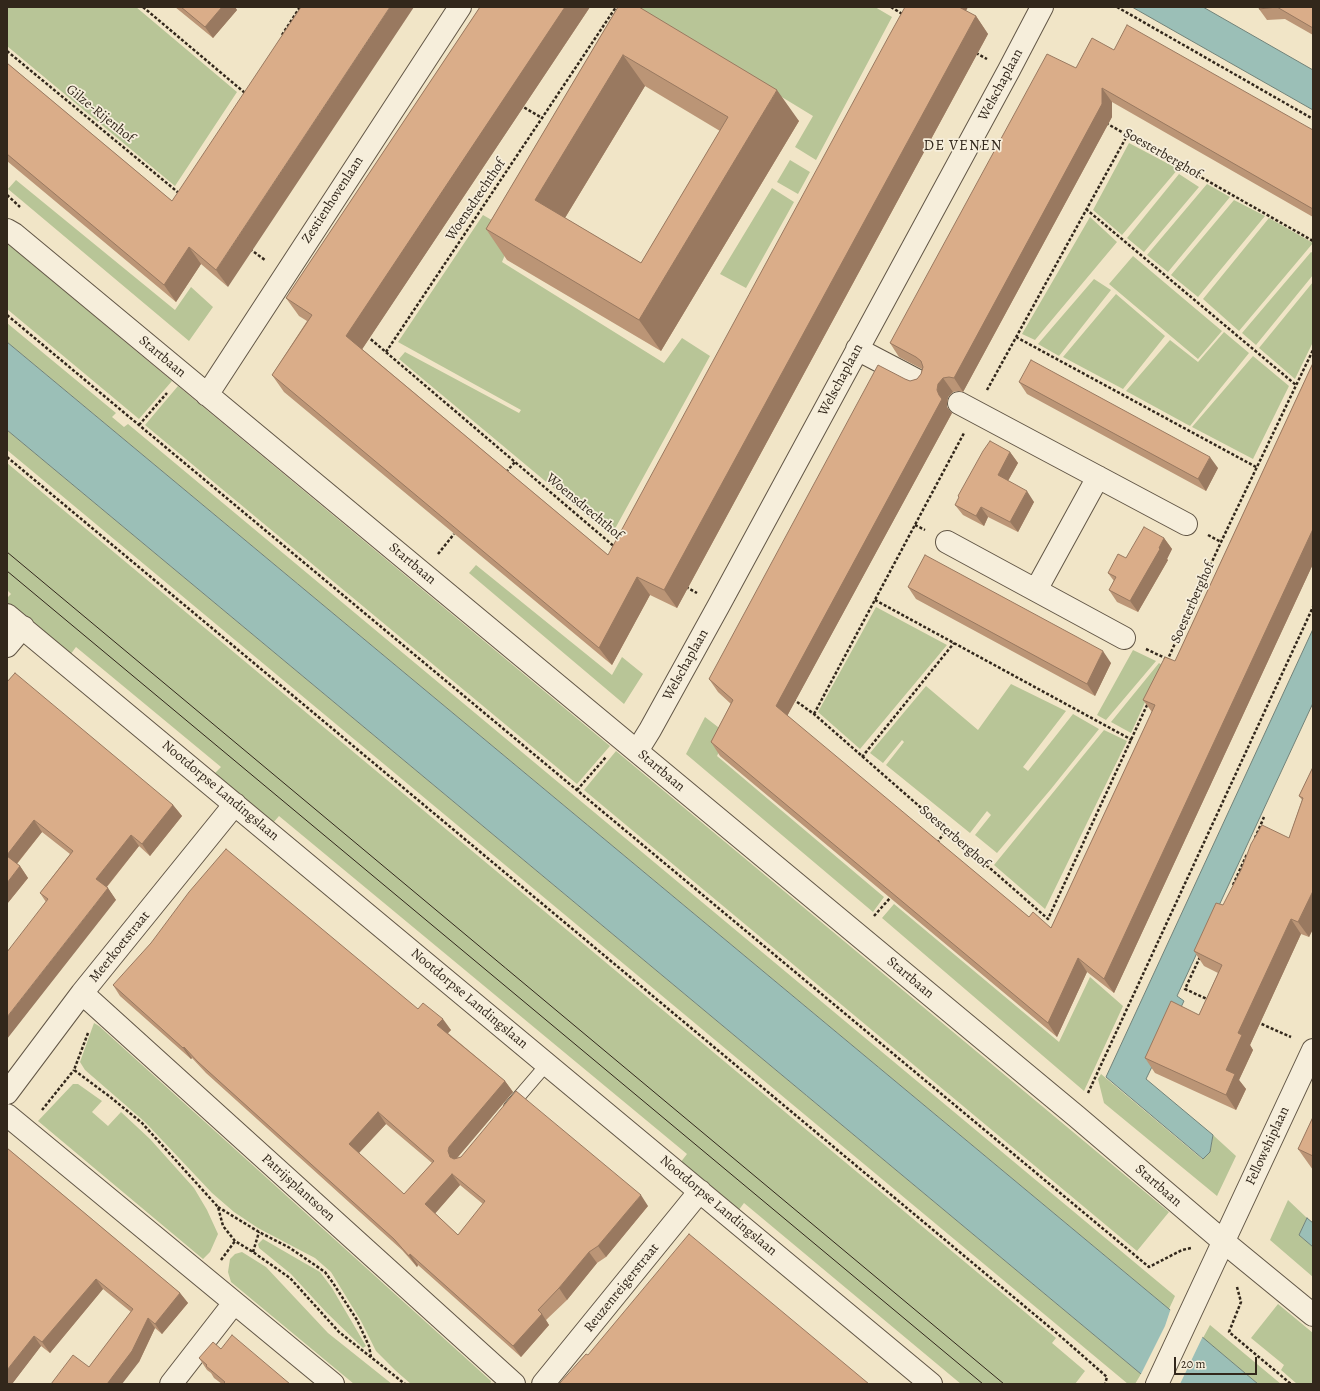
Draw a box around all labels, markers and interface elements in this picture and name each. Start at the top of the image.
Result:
street label: Welschaplaan [975,46,1027,124]
street label: Gilze-Rijenhof [62,81,138,147]
street label: Soesterberghof [1120,125,1204,183]
district label: DE VENEN [924,137,1002,155]
street label: Zestienhovenlaan [299,153,367,247]
street label: Woensdrechthof [443,156,509,244]
street label: Startbaan [135,332,189,382]
street label: Welschaplaan [815,341,867,419]
street label: Woensdrechthof [542,470,626,544]
street label: Startbaan [385,539,439,589]
street label: Soesterberghof [1168,560,1218,646]
street label: Welschaplaan [660,626,712,704]
street label: Nootdorpse Landingslaan [158,737,282,845]
street label: Startbaan [634,746,688,796]
street label: Soesterberghof [916,802,992,872]
street label: Meerkoetstraat [86,908,154,986]
street label: Nootdorpse Landingslaan [407,945,531,1053]
street label: Startbaan [883,953,937,1003]
street label: Fellowshiplaan [1242,1104,1294,1188]
street label: Patrijsplantsoen [258,1151,338,1225]
street label: Nootdorpse Landingslaan [656,1152,780,1260]
street label: Startbaan [1131,1161,1185,1211]
street label: Reuzenreigerstraat [581,1240,663,1336]
scale bar [1176,1349,1259,1375]
text: 20 m [1181,1356,1205,1372]

